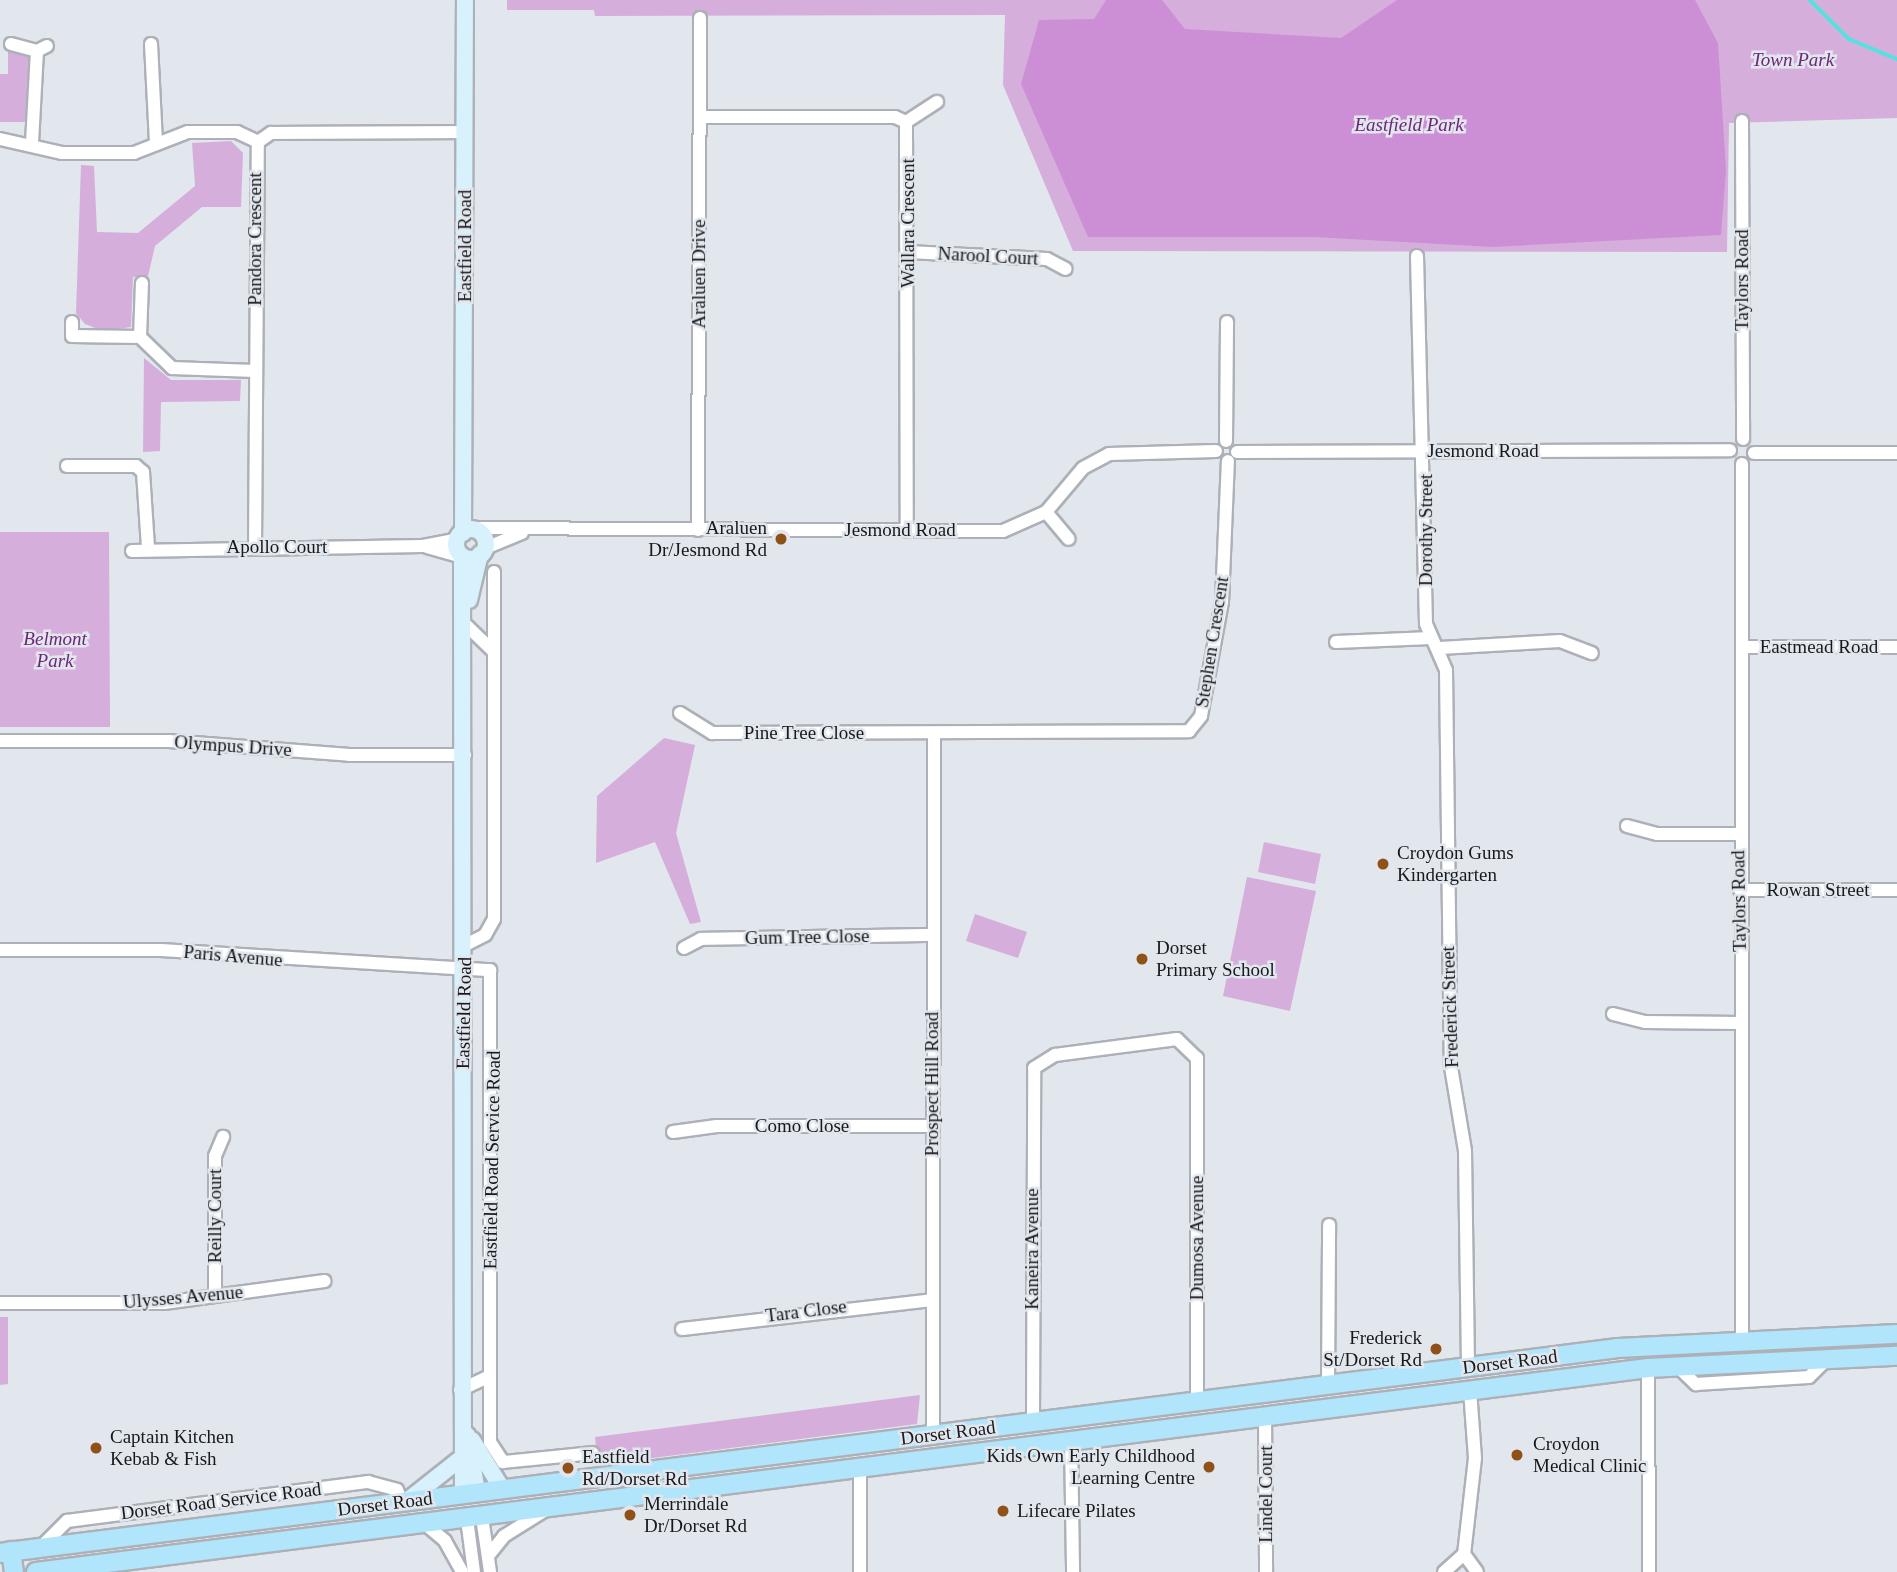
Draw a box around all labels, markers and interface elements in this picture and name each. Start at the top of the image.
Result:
park label: Town Park [1752,49,1834,71]
park label: Eastfield Park [1354,114,1464,136]
street label: Wallara Crescent [897,158,919,288]
street label: Pandora Crescent [244,172,266,306]
street label: Eastfield Road [454,190,476,302]
street label: Araluen Drive [688,219,710,329]
street label: Taylors Road [1731,229,1753,331]
street label: Narool Court [937,242,1039,270]
street label: Jesmond Road [1427,440,1539,462]
street label: Dorothy Street [1415,474,1437,586]
place label: Araluen Dr/Jesmond Rd [648,517,767,561]
street label: Jesmond Road [844,519,956,541]
marker: Araluen Dr/Jesmond Rd [773,531,789,547]
street label: Apollo Court [227,536,327,558]
street label: Stephen Crescent [1190,575,1234,709]
park label: Belmont Park [23,628,87,672]
street label: Eastmead Road [1760,636,1878,658]
street label: Pine Tree Close [744,722,864,744]
street label: Olympus Drive [174,731,292,761]
place label: Croydon Gums Kindergarten [1397,842,1514,886]
street label: Taylors Road [1727,850,1751,952]
marker: Croydon Gums Kindergarten [1375,856,1391,872]
street label: Rowan Street [1767,879,1869,901]
street label: Gum Tree Close [744,925,870,949]
place label: Dorset Primary School [1156,937,1275,981]
street label: Paris Avenue [182,940,284,972]
street label: Frederick Street [1436,946,1464,1068]
marker: Dorset Primary School [1134,951,1150,967]
street label: Eastfield Road [452,957,476,1069]
street label: Prospect Hill Road [921,1012,943,1156]
street label: Eastfield Road Service Road [479,1050,505,1270]
street label: Como Close [755,1115,849,1137]
street label: Reilly Court [204,1169,226,1263]
street label: Dumosa Avenue [1186,1175,1208,1301]
street label: Kaneira Avenue [1021,1188,1043,1310]
street label: Ulysses Avenue [121,1280,245,1314]
street label: Tara Close [764,1295,848,1327]
place label: Frederick St/Dorset Rd [1323,1327,1422,1371]
marker: Frederick St/Dorset Rd [1428,1341,1444,1357]
street label: Dorset Road [1461,1345,1559,1379]
street label: Dorset Road [899,1416,997,1450]
place label: Captain Kitchen Kebab & Fish [110,1426,234,1470]
place label: Croydon Medical Clinic [1533,1433,1646,1477]
marker: Captain Kitchen Kebab & Fish [88,1440,104,1456]
place label: Kids Own Early Childhood Learning Centre [987,1445,1195,1489]
street label: Lindel Court [1255,1445,1277,1543]
marker: Croydon Medical Clinic [1507,1445,1527,1465]
place label: Eastfield Rd/Dorset Rd [582,1446,687,1490]
marker: Kids Own Early Childhood Learning Centre [1201,1459,1217,1475]
marker: Eastfield Rd/Dorset Rd [560,1460,576,1476]
street label: Dorset Road Service Road [119,1477,323,1525]
street label: Dorset Road [336,1487,434,1521]
place label: Merrindale Dr/Dorset Rd [644,1493,747,1537]
place label: Lifecare Pilates [1017,1500,1136,1522]
marker: Lifecare Pilates [995,1503,1011,1519]
marker: Merrindale Dr/Dorset Rd [622,1507,638,1523]

